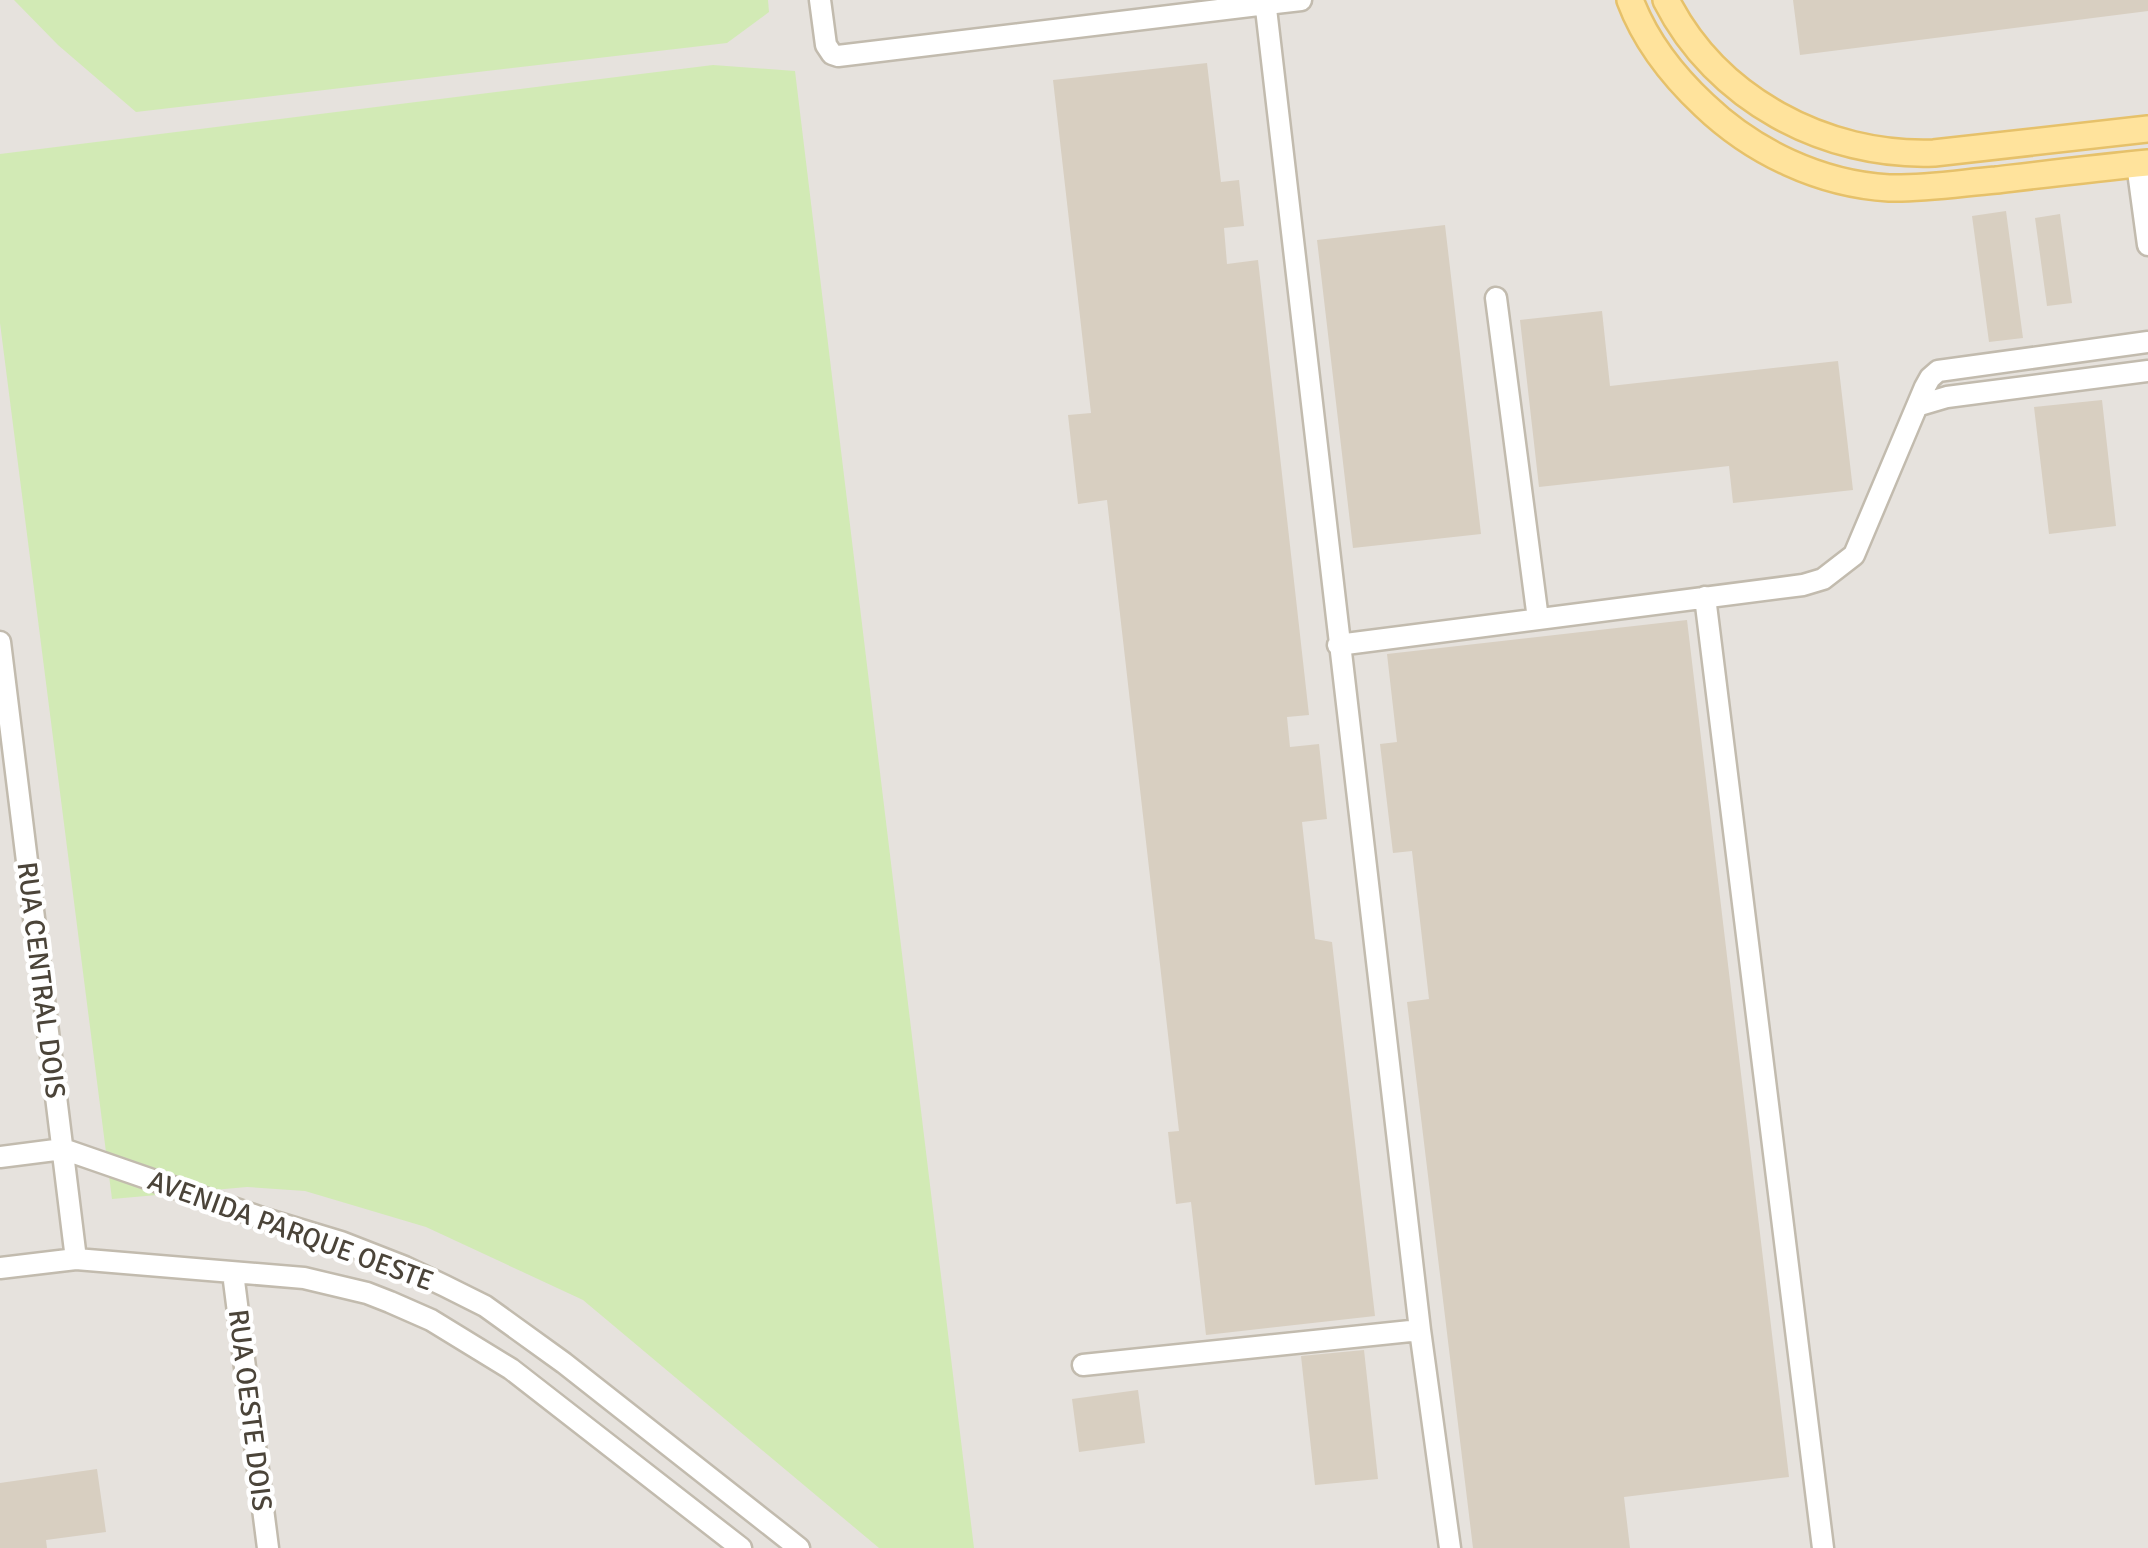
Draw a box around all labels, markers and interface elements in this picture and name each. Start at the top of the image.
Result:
street label: RUA CENTRAL DOIS [10,860,72,1100]
street label: AVENIDA PARQUE OESTE [143,1163,438,1298]
street label: RUA OESTE DOIS [221,1307,279,1513]

